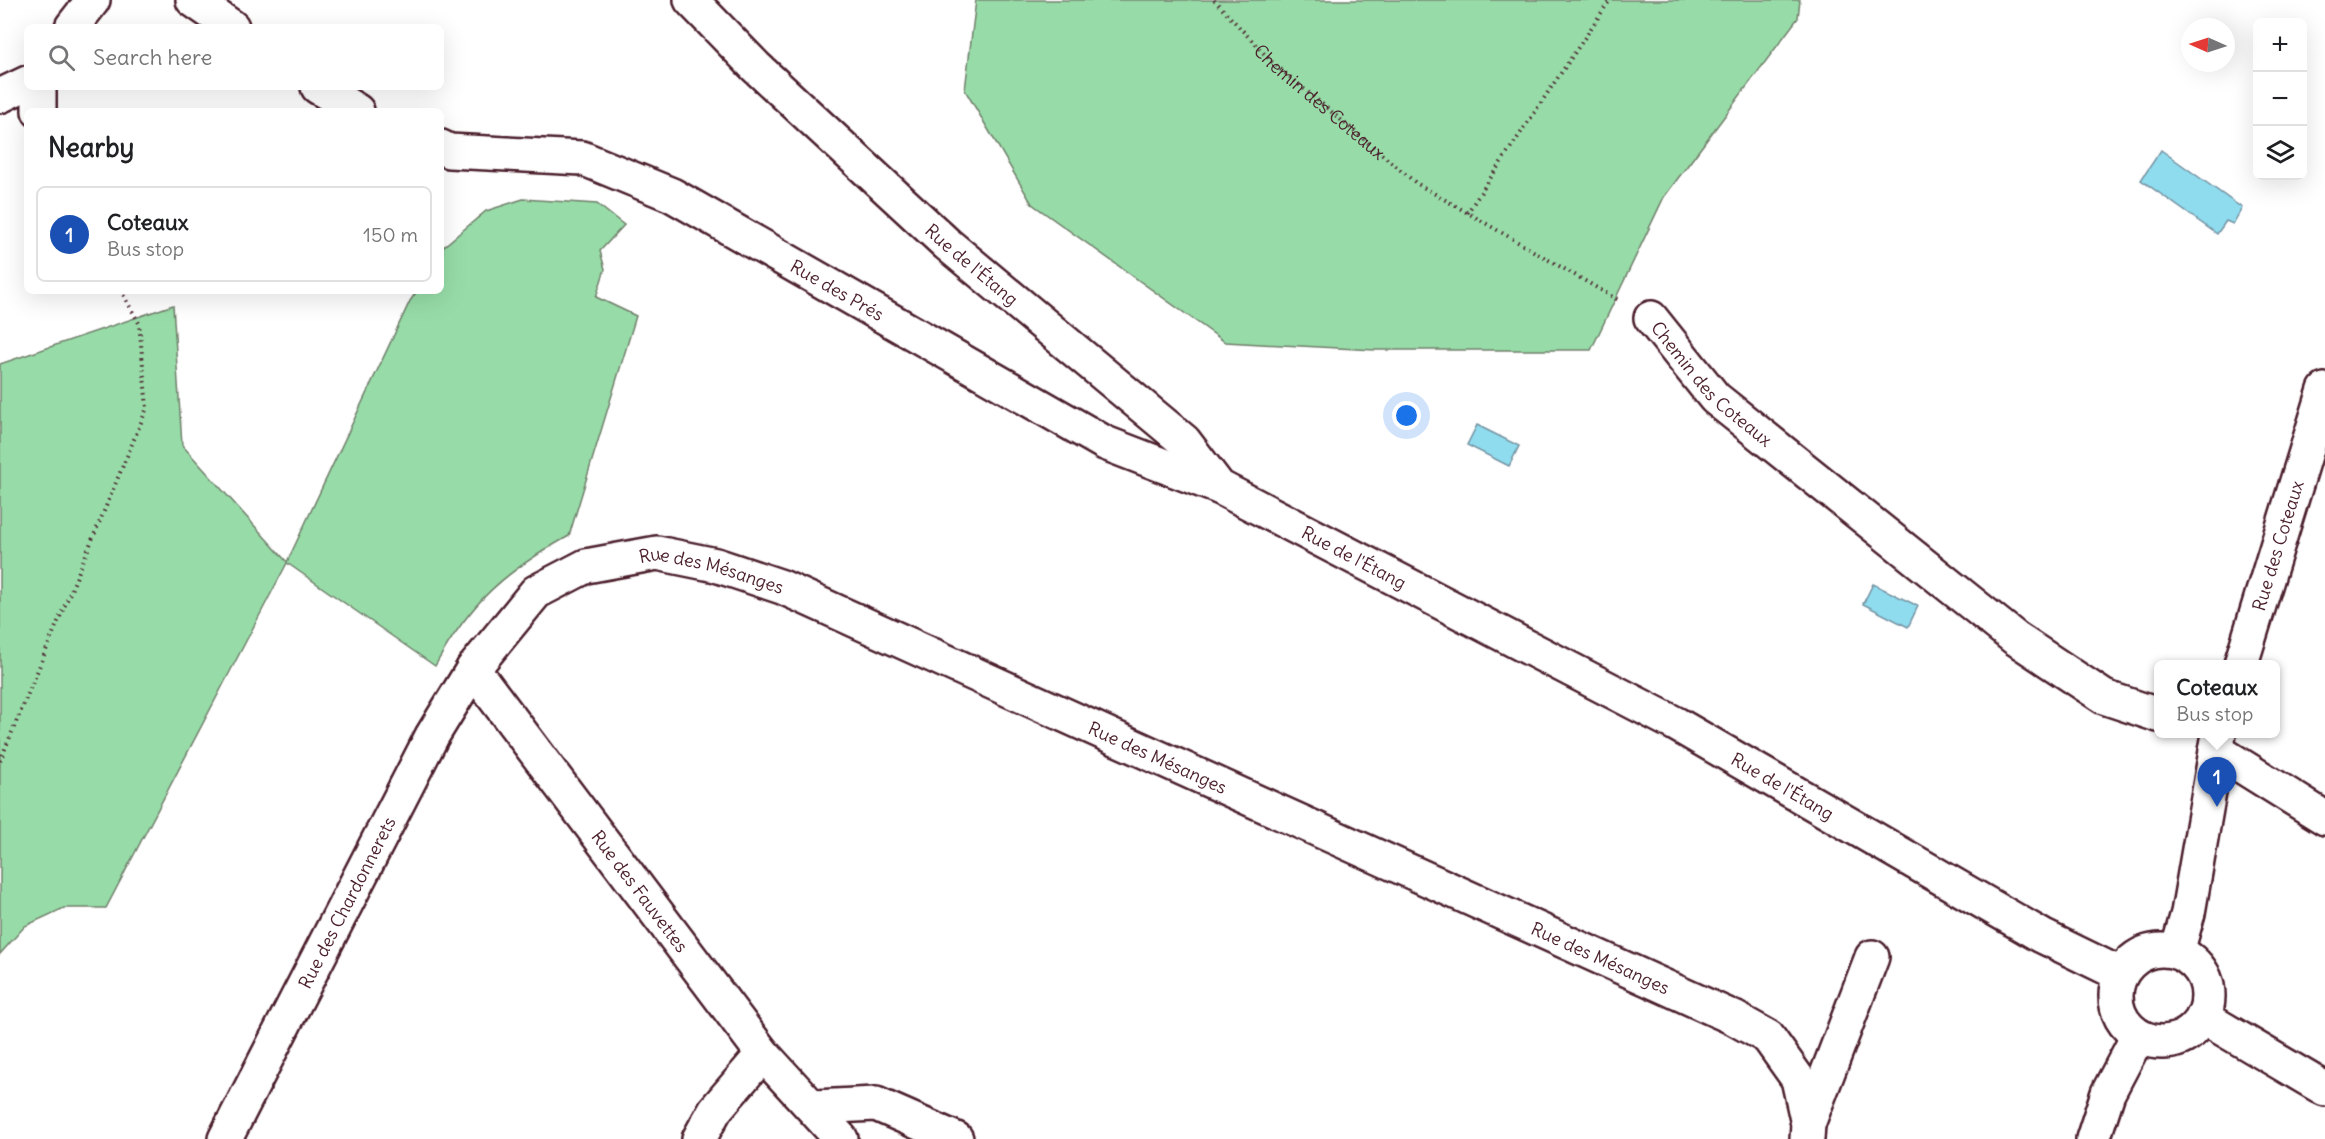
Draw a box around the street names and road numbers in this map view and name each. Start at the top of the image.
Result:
street label: Chemin des Coteaux [1249,39,1391,164]
street label: Rue de l'Étang [921,218,1023,310]
street label: Rue des Prés [787,254,888,326]
street label: Chemin des Coteaux [1646,316,1777,451]
street label: Rue des Coteaux [2247,477,2308,614]
street label: Rue de l'Étang [1298,520,1410,594]
street label: Rue des Mésanges [637,541,787,598]
street label: Rue des Mésanges [1085,716,1231,798]
street label: Rue de l'Étang [1727,747,1838,825]
street label: Rue des Chardonnerets [293,813,400,992]
street label: Rue des Fauvettes [587,825,694,957]
street label: Rue des Mésanges [1528,916,1673,999]

